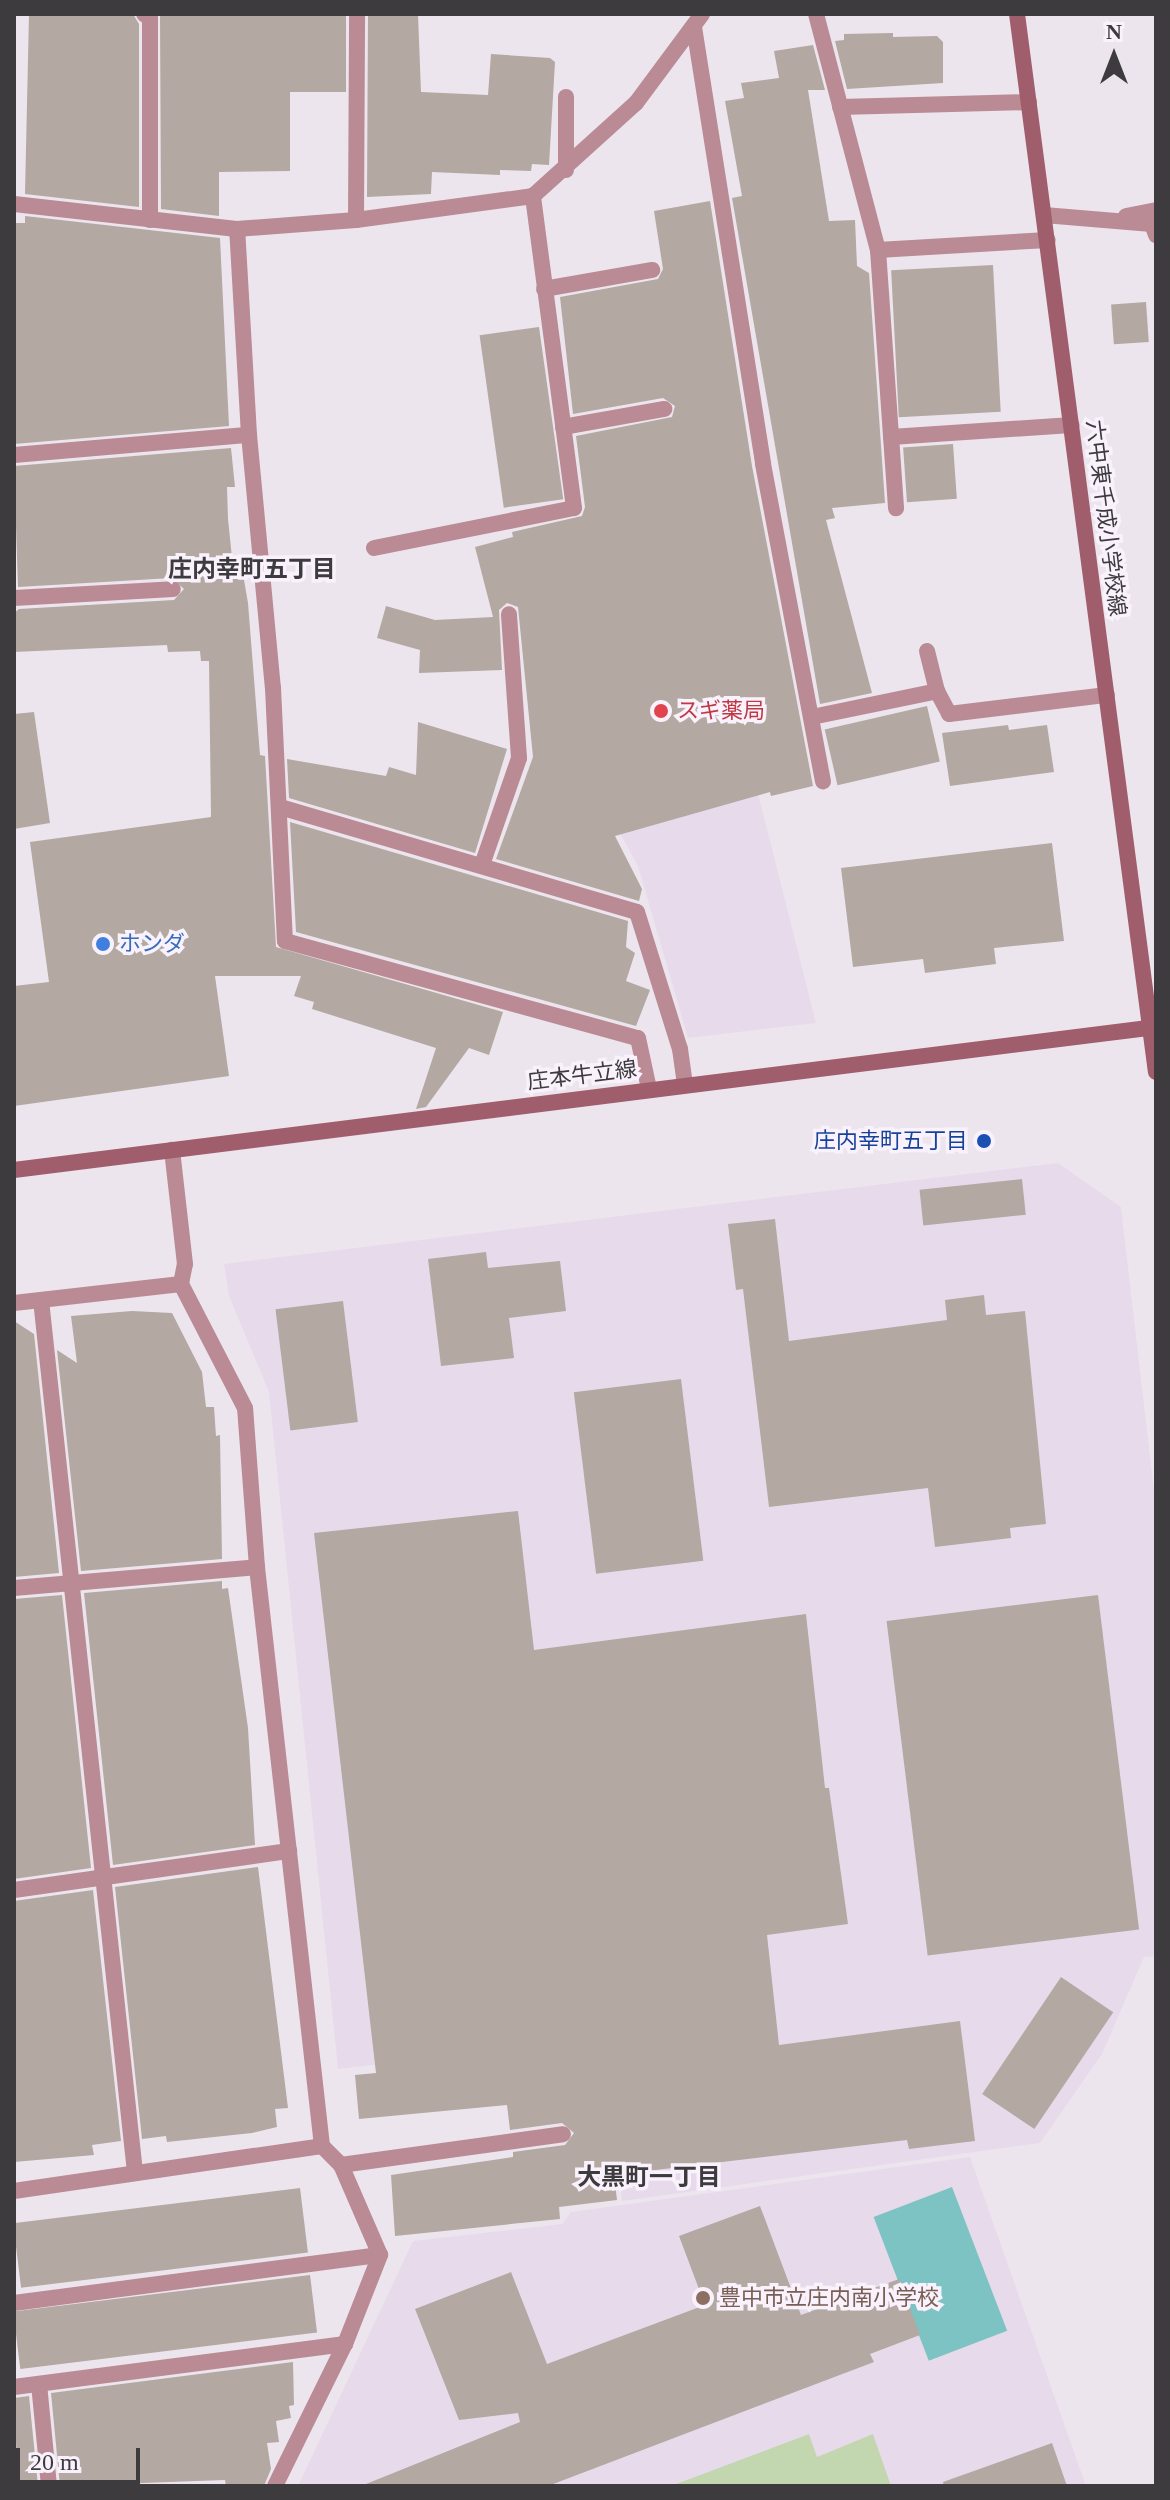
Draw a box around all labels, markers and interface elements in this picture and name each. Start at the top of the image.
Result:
north arrow [1074,16,1154,96]
text: N [1106,19,1122,44]
street label: 六中東千成小学校線 [1081,418,1131,618]
district label: 庄内幸町五丁目 [168,556,336,584]
place label: スギ薬局 [677,698,765,724]
marker: スギ薬局 [652,702,670,720]
place label: ホンダ [119,931,185,957]
marker: ホンダ [94,935,112,953]
street label: 庄本牛立線 [526,1055,638,1095]
place label: 庄内幸町五丁目 [814,1128,968,1154]
marker: 庄内幸町五丁目 [975,1132,993,1150]
district label: 大黒町一丁目 [577,2164,721,2192]
place label: 豊中市立庄内南小学校 [719,2285,939,2311]
marker: 豊中市立庄内南小学校 [694,2289,712,2307]
scale bar [20,2432,144,2482]
text: 20 m [30,2449,79,2475]

